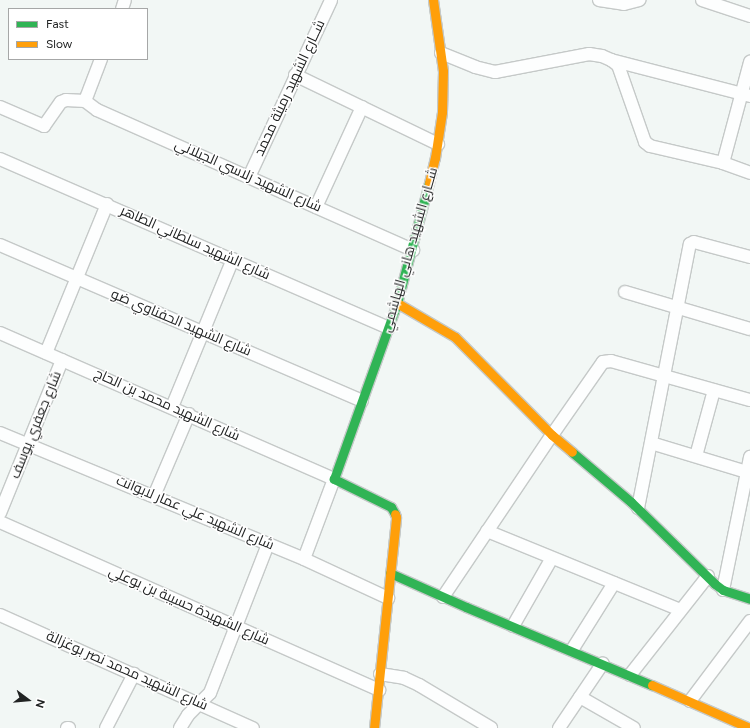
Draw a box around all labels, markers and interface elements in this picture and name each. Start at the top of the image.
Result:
legend [8,8,148,60]
text: Fast [46,17,69,31]
street label: شــارع الشهيد رميثة محمد [251,17,329,159]
text: Slow [46,37,72,51]
street label: شارع الشهيد زلاسي الجيلاني [172,136,324,216]
street label: شــارع الشهيد هاني الهاشمي [378,166,442,334]
street label: شارع الشهيد سلطاني الطاهر [118,202,272,284]
street label: شارع الشهيد الحفناوي ضو [108,286,254,360]
street label: شارع الشهيد محمد بن الحاج [92,365,242,445]
street label: شارع جعفري يوسف [7,369,65,481]
street label: شارع الشهيد علي عمار لابوانت [114,472,276,554]
street label: شارع الشهيدة حسيبة بن بوعلي [106,563,272,649]
street label: شارع الشهيد محمد نصر بوغزالة [44,628,210,714]
north arrow [8,680,48,720]
text: N [33,698,47,709]

